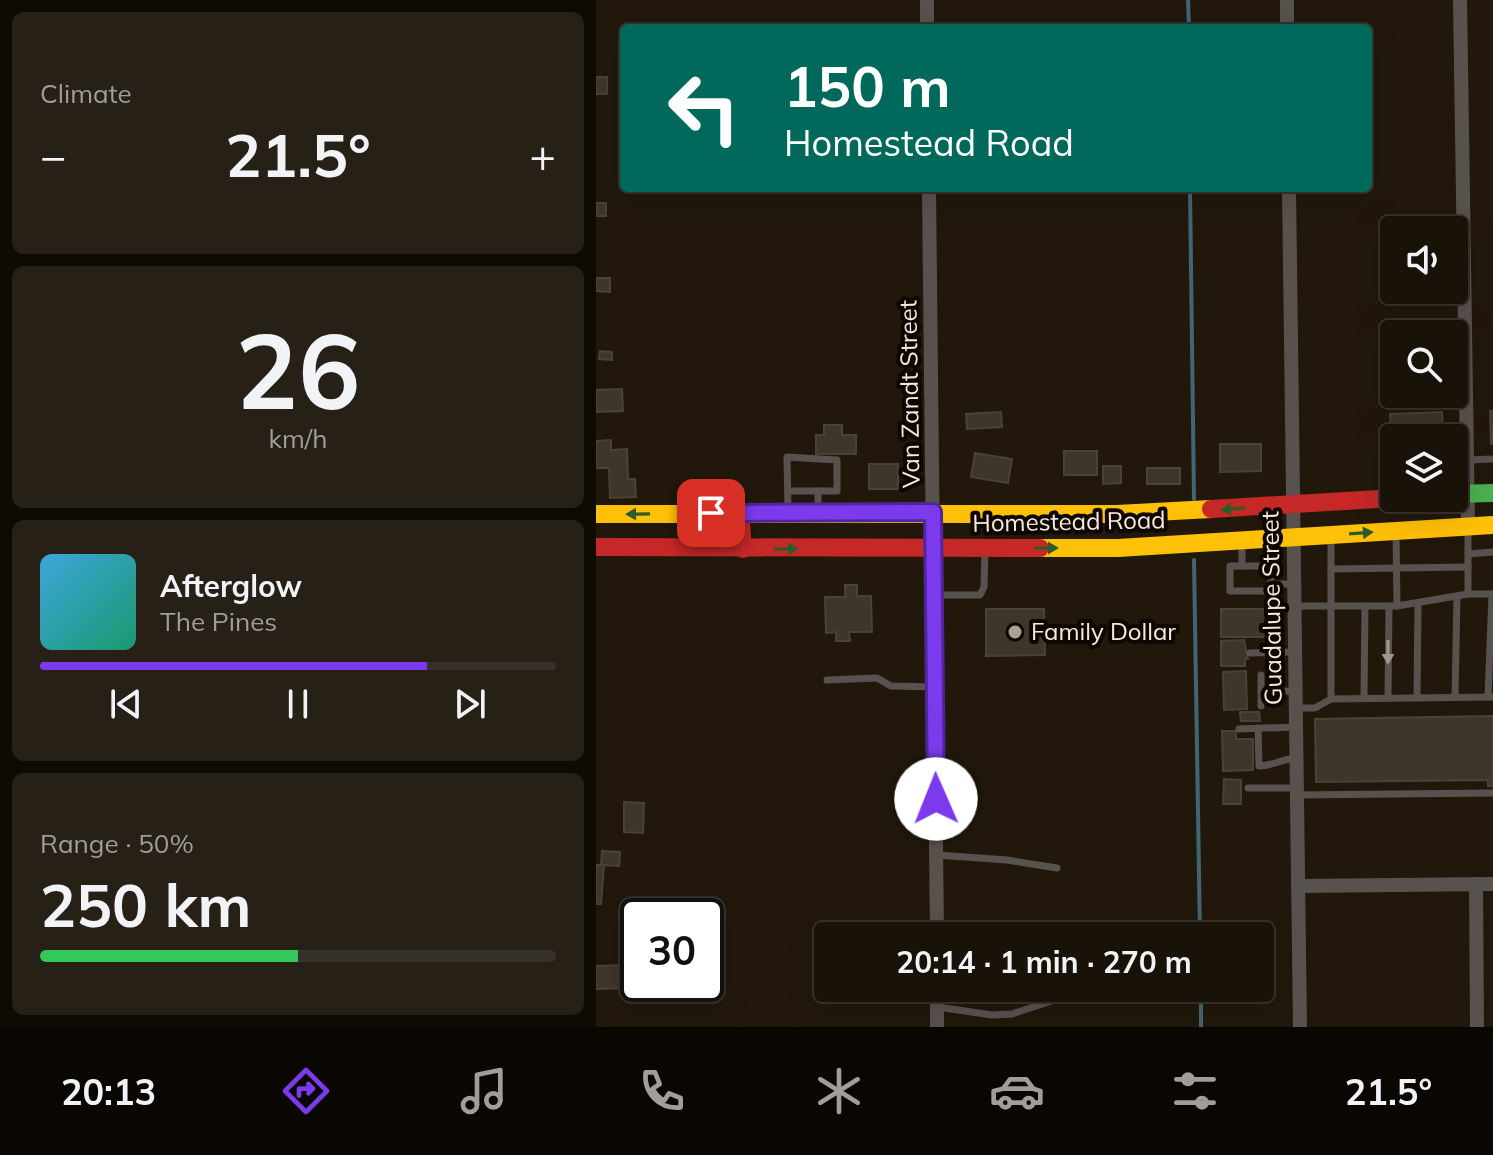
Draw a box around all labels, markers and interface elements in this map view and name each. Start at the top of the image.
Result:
text: 150 m [784,51,951,121]
icon: left [652,56,756,160]
text: Climate [40,77,132,110]
text: 21.5° [225,117,371,192]
text: Homestead Road [784,120,1074,165]
text: − [40,128,66,183]
text: + [530,128,556,183]
map controls [1380,216,1468,512]
button: sound [1380,216,1468,304]
street label: Van Zandt Street [892,300,926,488]
text: 26 [236,304,360,435]
button: search [1380,320,1468,408]
text: km/h [269,422,327,455]
button: layers [1380,424,1468,512]
pin [677,479,745,547]
icon: arrive [689,491,733,535]
one-way arrow [1220,503,1245,516]
street label: Homestead Road [972,504,1166,538]
one-way arrow [625,507,650,520]
street label: Guadalupe Street [1254,511,1288,705]
one-way arrow [1349,526,1374,539]
one-way arrow [1034,542,1059,554]
one-way arrow [774,543,799,555]
text: Afterglow [160,567,302,605]
text: The Pines [160,605,277,638]
place label: Family Dollar [1031,616,1176,646]
marker: Family Dollar [1006,623,1024,641]
one-way arrow [1382,640,1394,665]
icon: previous [104,682,148,726]
icon: pause [276,682,320,726]
icon: next [448,682,492,726]
position arrow [894,757,978,841]
text: Range · 50% [40,827,194,860]
text: 250 km [40,867,252,942]
speed limit sign: 30 [620,898,724,1002]
text: 20:14 · 1 min · 270 m [896,943,1192,981]
icon: directions [278,1063,334,1119]
icon: music [456,1063,512,1119]
icon: phone [634,1063,690,1119]
icon: climate [811,1063,867,1119]
icon: car [989,1063,1045,1119]
icon: filters [1167,1063,1223,1119]
text: 20:13 [61,1069,156,1114]
text: 21.5° [1345,1069,1432,1114]

